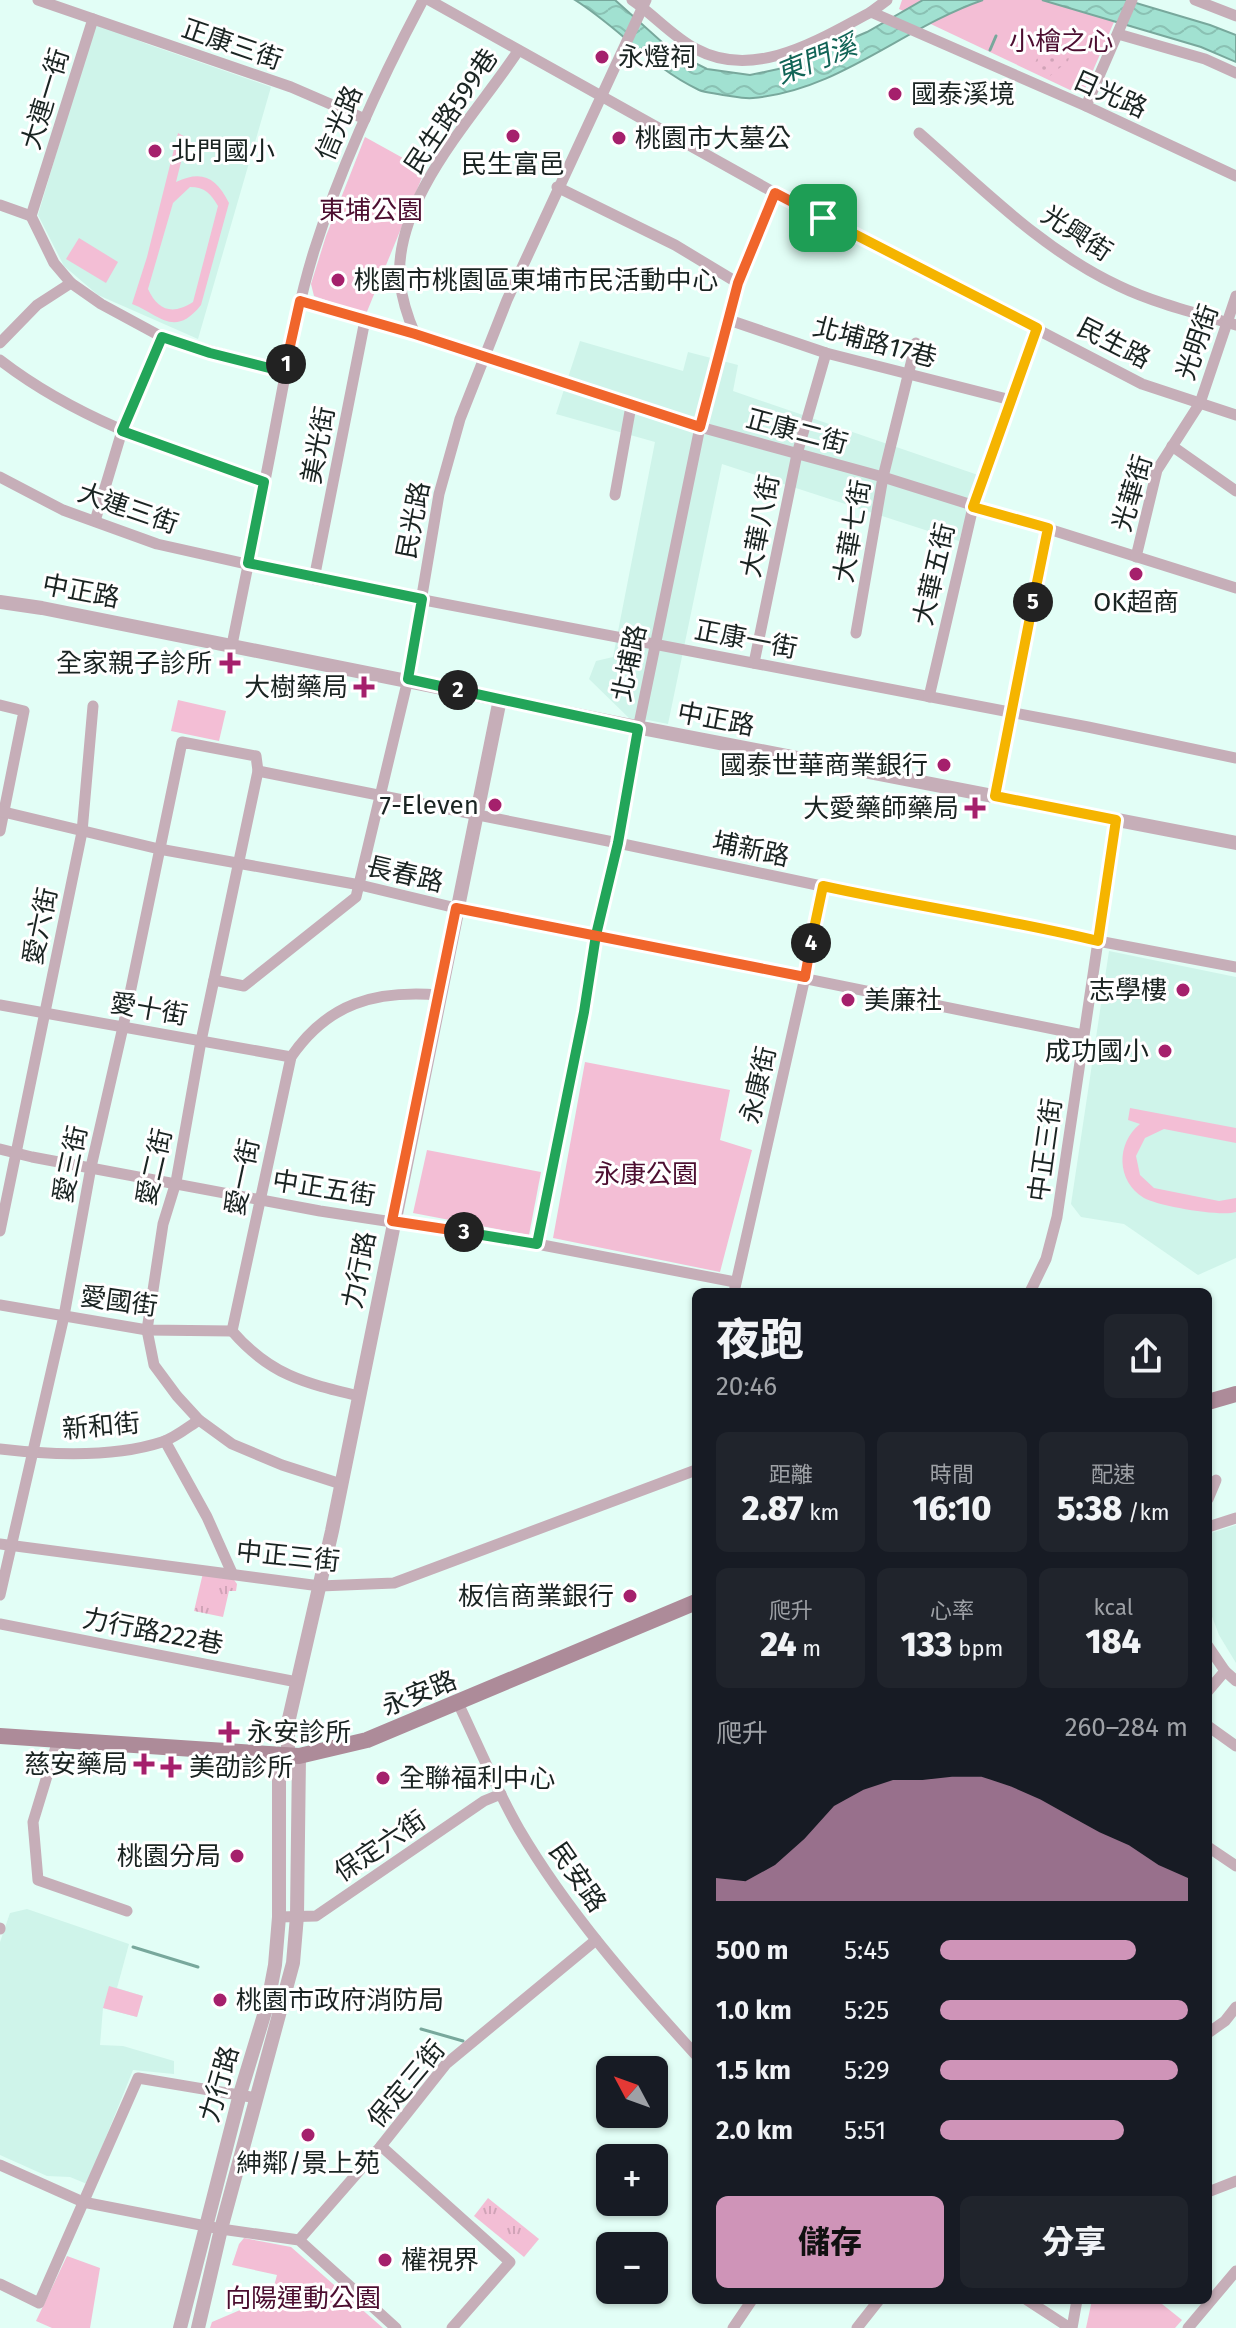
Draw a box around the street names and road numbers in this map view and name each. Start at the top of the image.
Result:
street label: 正康三街 [178,13,286,76]
street label: 民生路599巷 [398,43,505,180]
street label: 大連一街 [15,45,76,153]
street label: 日光路 [1068,64,1152,124]
street label: 信光路 [310,81,369,165]
street label: 光興街 [1036,199,1118,268]
street label: 光明街 [1170,300,1225,384]
street label: 北埔路17巷 [810,311,940,374]
street label: 民生路 [1072,312,1156,375]
street label: 正康二街 [743,403,851,460]
street label: 美光街 [296,404,341,486]
street label: 光華街 [1106,451,1159,535]
street label: 大華八街 [735,472,786,580]
street label: 大連三街 [74,477,182,540]
street label: 大華七街 [828,477,877,585]
street label: 民光路 [391,479,436,561]
street label: 大華五街 [908,520,961,628]
street label: 中正路 [40,569,122,614]
street label: 正康一街 [692,614,800,665]
street label: 北埔路 [606,622,653,704]
street label: 中正路 [675,697,757,742]
street label: 埔新路 [710,826,792,873]
street label: 長春路 [363,851,446,898]
street label: 愛六街 [17,885,64,967]
street label: 愛十街 [108,987,190,1032]
street label: 永康街 [735,1044,782,1127]
street label: 中正三街 [1023,1096,1068,1204]
street label: 愛三街 [47,1123,94,1205]
street label: 愛二街 [131,1126,178,1209]
street label: 愛一街 [219,1136,266,1218]
street label: 中正五街 [270,1165,378,1212]
street label: 力行路 [337,1229,382,1311]
street label: 愛國街 [78,1281,160,1322]
street label: 新和街 [61,1408,141,1445]
street label: 中正三街 [235,1536,341,1577]
street label: 力行路222巷 [80,1603,226,1660]
street label: 永安路 [377,1664,461,1722]
street label: 保定六街 [328,1804,432,1888]
street label: 民安路 [543,1836,613,1918]
street label: 保定三街 [361,2035,452,2134]
street label: 力行路 [194,2042,245,2126]

